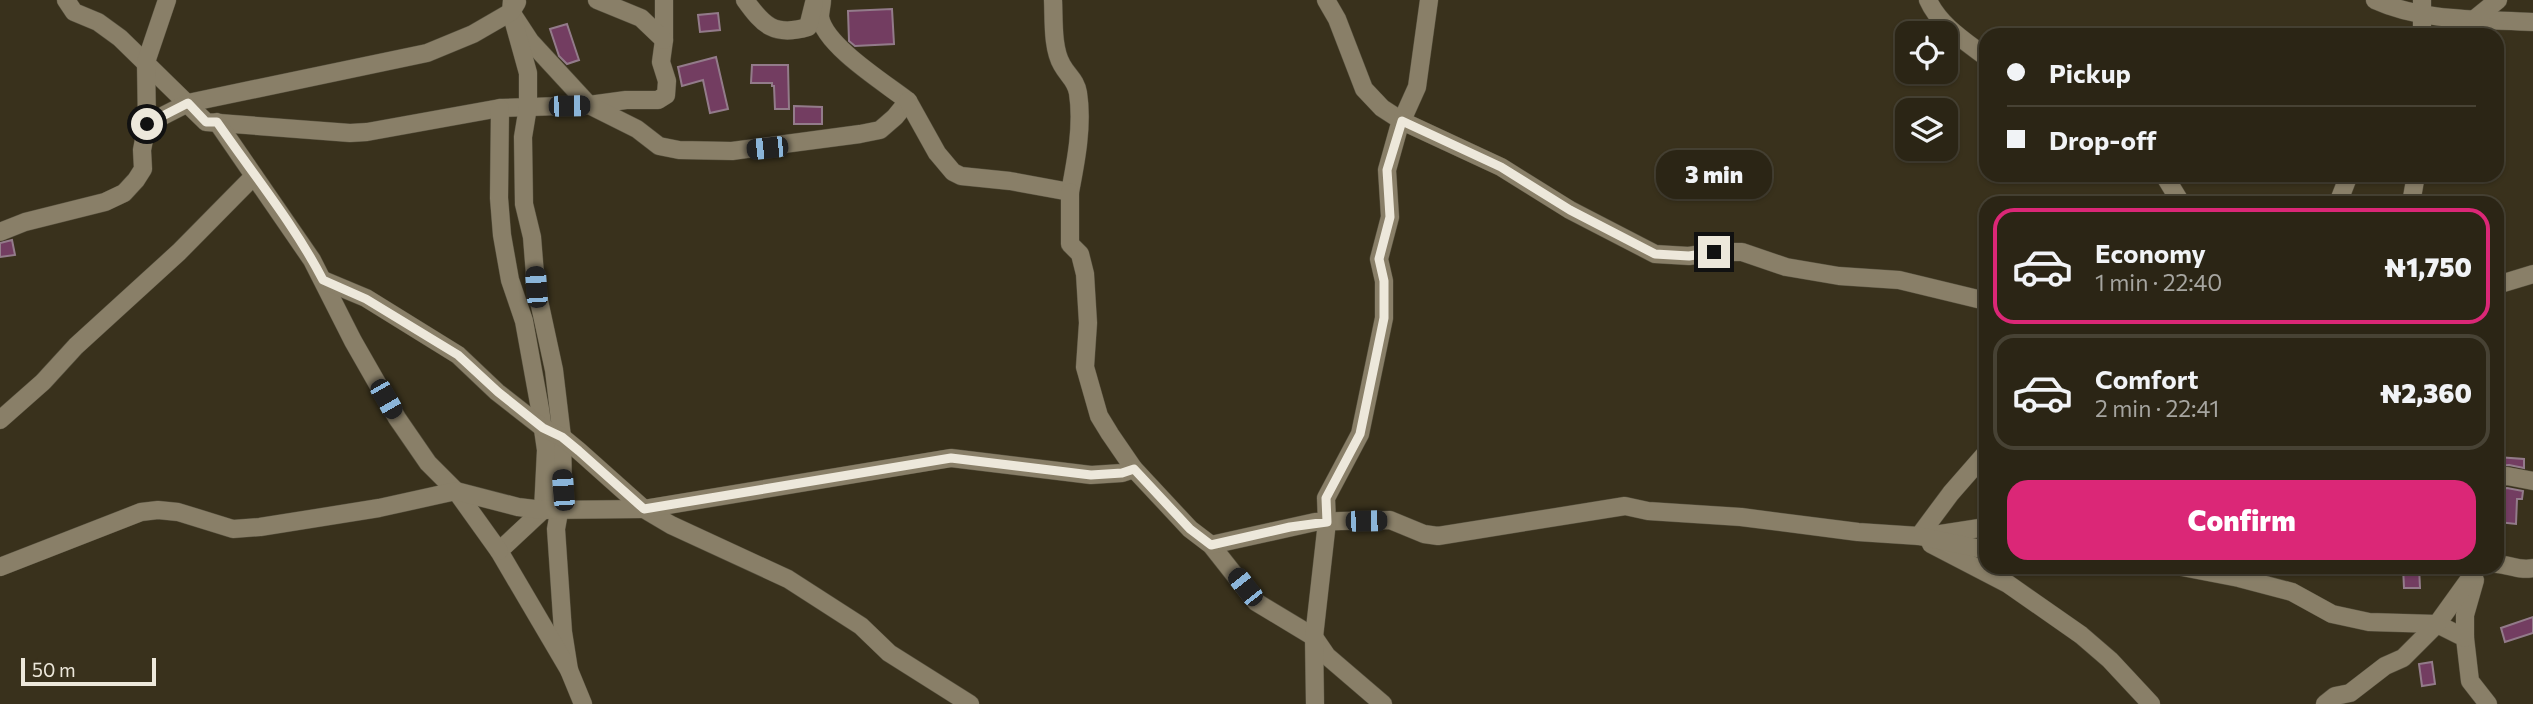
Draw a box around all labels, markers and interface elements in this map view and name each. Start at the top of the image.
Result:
map controls [1895,21,1958,161]
button: locate [1895,21,1958,84]
text: Pickup [2049,57,2131,88]
car [548,95,591,117]
button: layers [1895,98,1958,161]
route start [131,108,163,140]
text: Drop-off [2049,124,2156,155]
car [746,135,789,161]
callout: 3 min [1656,150,1772,200]
text: 3 min [1685,160,1743,188]
icon: car [2011,235,2074,298]
route end [1698,236,1730,268]
text: Economy [2095,237,2206,268]
text: ₦1,750 [2384,251,2472,282]
car [525,265,548,309]
text: 1 min · 22:40 [2095,268,2222,296]
icon: car [2011,361,2074,424]
text: Comfort [2095,363,2198,394]
car [367,376,406,422]
text: ₦2,360 [2380,377,2472,408]
text: 2 min · 22:41 [2095,394,2219,422]
car [552,468,575,512]
button: Confirm [2007,480,2476,560]
car [1345,510,1388,532]
car [1224,564,1267,610]
scale bar [21,655,156,687]
text: 50 m [32,658,76,681]

